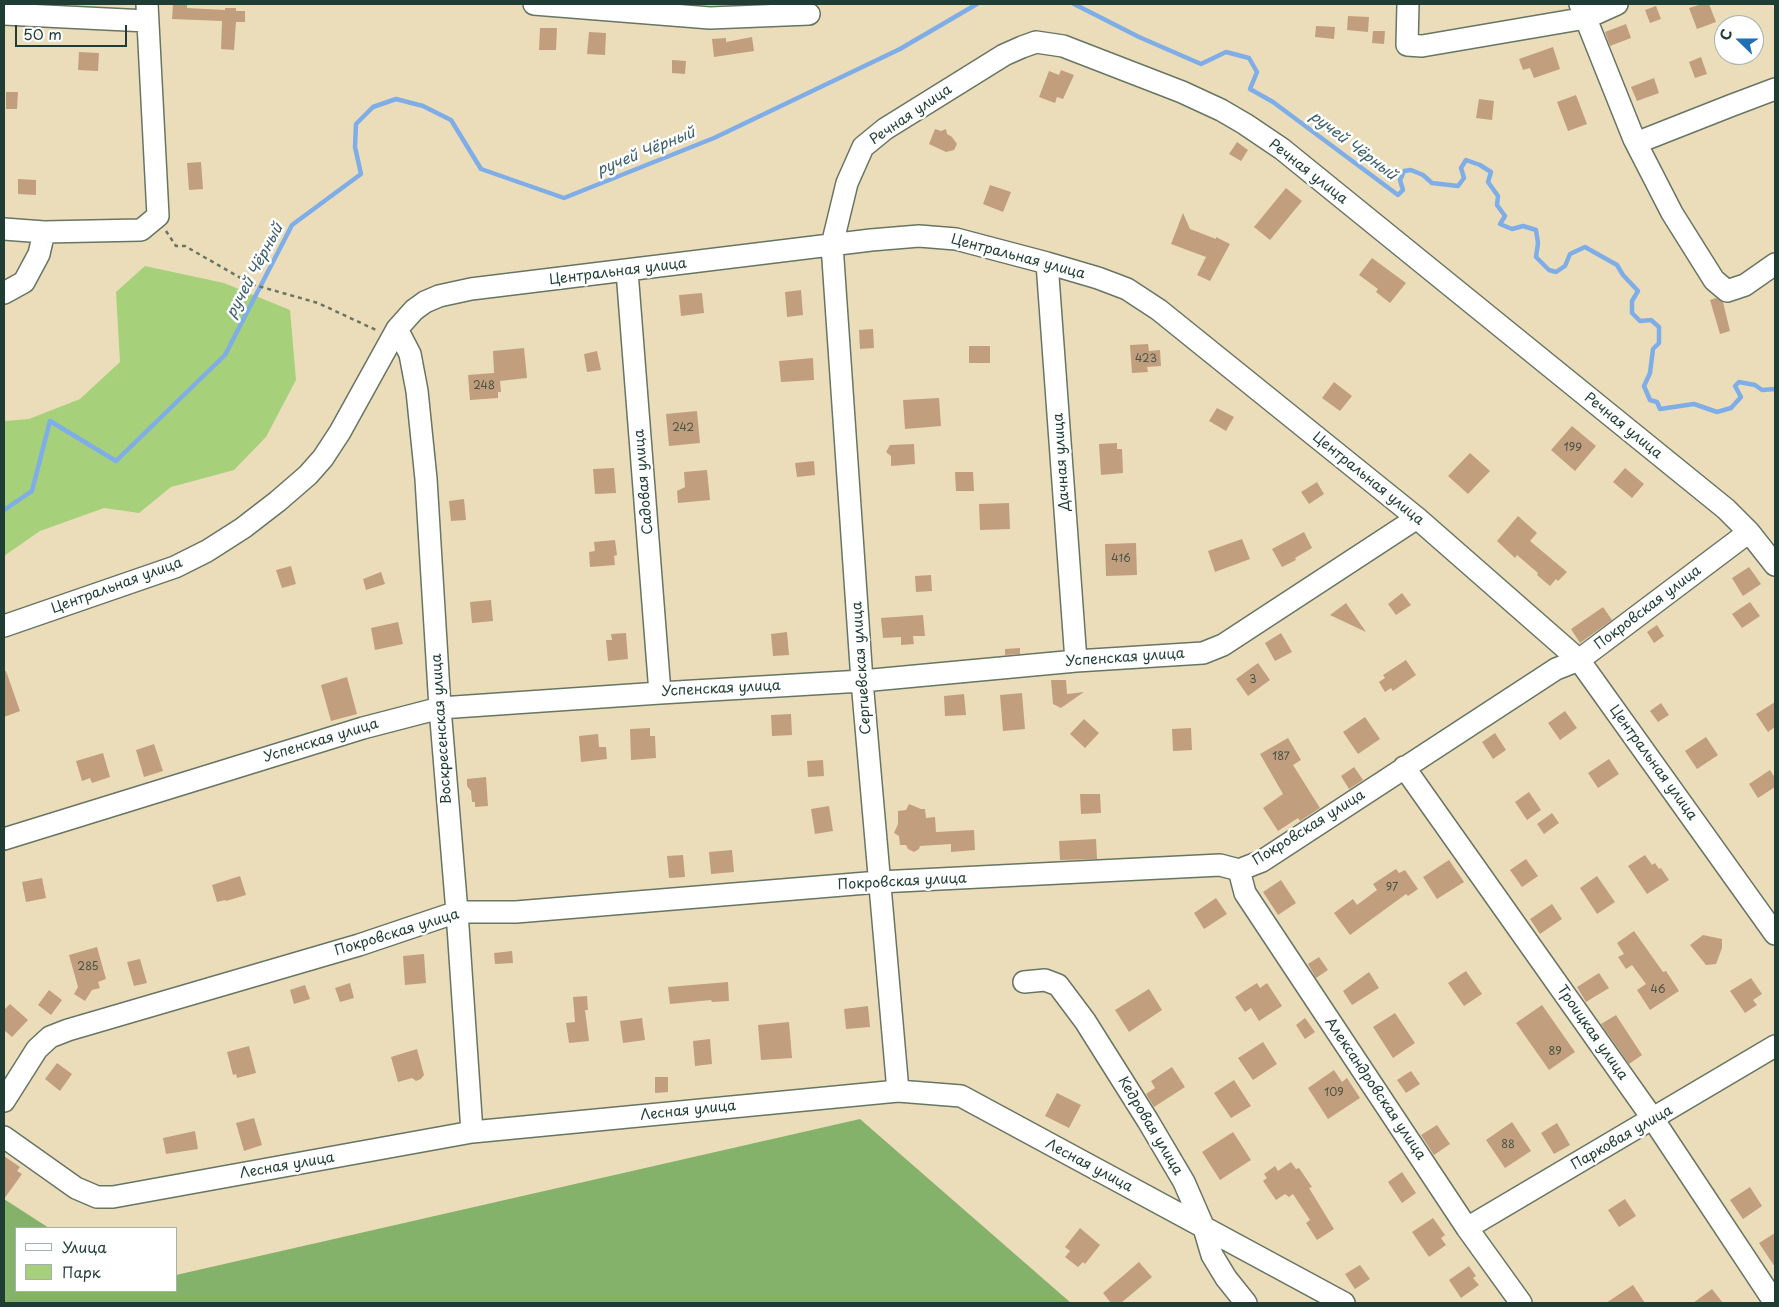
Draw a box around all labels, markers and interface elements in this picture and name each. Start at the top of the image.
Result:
scale bar [18,15,130,47]
north arrow [1714,15,1764,65]
text: 50 m [23,22,62,45]
text: С [1714,26,1737,43]
street label: Речная улица [867,81,955,149]
water label: ручей Чёрный [1306,107,1400,185]
water label: ручей Чёрный [594,124,698,180]
street label: Речная улица [1265,136,1351,208]
water label: ручей Чёрный [223,221,287,321]
street label: Центральная улица [949,231,1087,283]
street label: Центральная улица [548,255,688,289]
house number: 423 [1135,352,1157,366]
house number: 248 [473,379,495,393]
street label: Речная улица [1581,389,1665,463]
street label: Дачная улица [1050,412,1074,512]
house number: 242 [672,421,694,435]
street label: Садовая улица [631,429,657,535]
street label: Центральная улица [1309,429,1427,529]
house number: 199 [1564,441,1582,455]
house number: 416 [1111,552,1131,566]
street label: Центральная улица [49,554,185,618]
street label: Покровская улица [1591,562,1705,654]
street label: Сергиевская улица [849,601,875,735]
street label: Успенская улица [1065,645,1185,671]
street label: Воскресенская улица [428,653,456,805]
house number: 3 [1249,673,1257,687]
street label: Успенская улица [661,677,781,701]
street label: Центральная улица [1606,702,1700,824]
street label: Успенская улица [262,716,380,766]
house number: 187 [1272,750,1290,764]
street label: Покровская улица [1250,787,1368,869]
street label: Покровская улица [837,870,967,894]
house number: 97 [1386,881,1398,895]
street label: Покровская улица [333,906,461,960]
house number: 285 [77,960,99,974]
street label: Троицкая улица [1553,982,1631,1084]
house number: 46 [1651,983,1665,997]
street label: Александровская улица [1321,1015,1429,1163]
house number: 89 [1548,1045,1562,1059]
street label: Кедровая улица [1114,1074,1186,1178]
house number: 109 [1324,1086,1344,1100]
street label: Лесная улица [639,1098,737,1124]
street label: Парковая улица [1568,1102,1676,1174]
street label: Лесная улица [1043,1136,1135,1196]
house number: 88 [1501,1138,1515,1152]
street label: Лесная улица [238,1149,336,1183]
legend [15,1227,178,1292]
text: Улица [62,1235,107,1258]
text: Парк [62,1260,101,1283]

